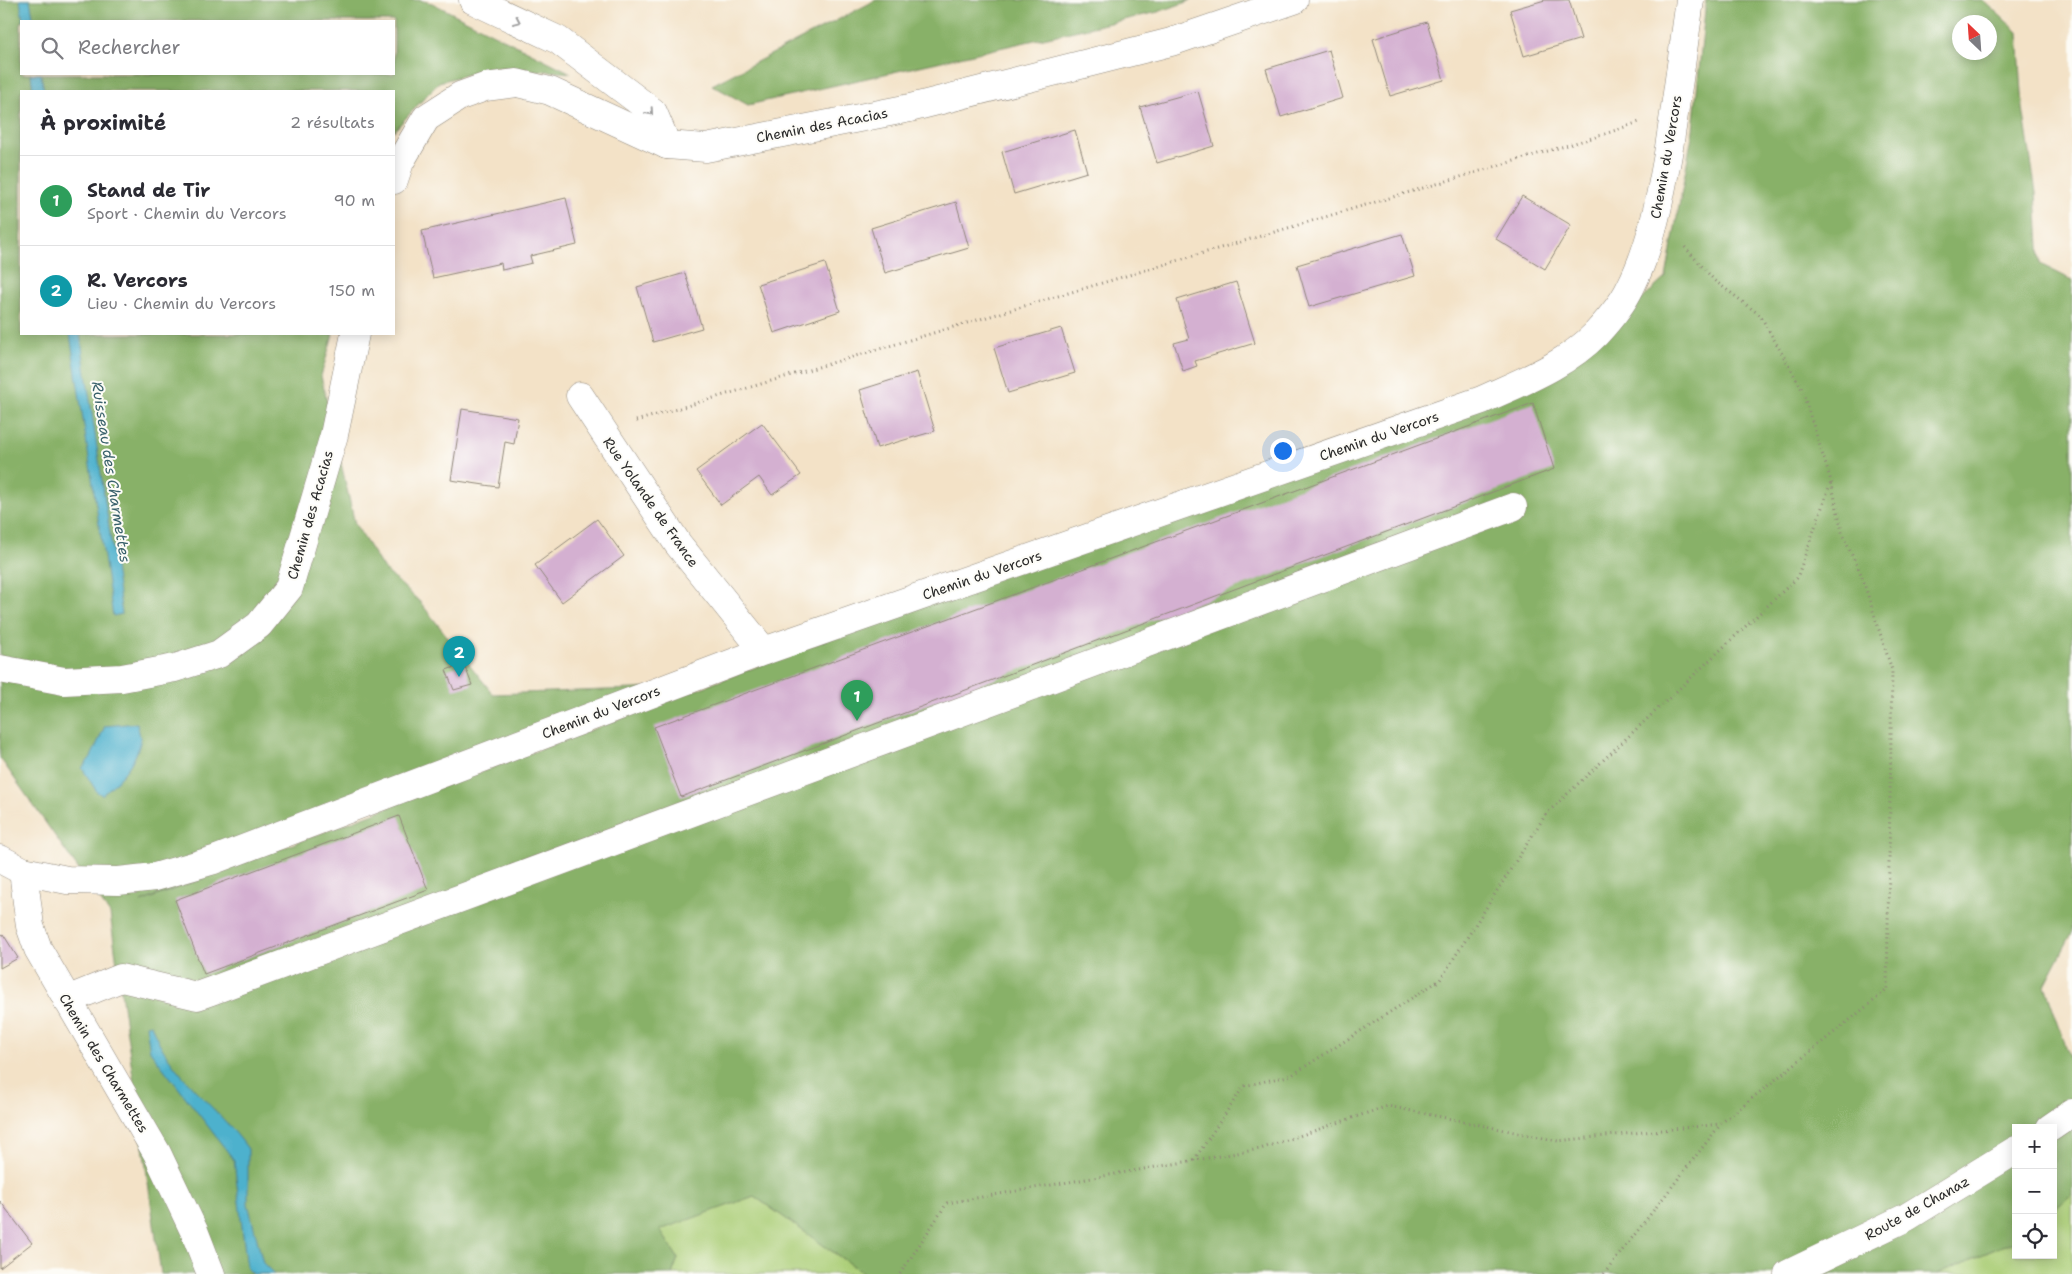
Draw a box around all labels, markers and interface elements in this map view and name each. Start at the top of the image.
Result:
one-way arrow [512,15,521,25]
north arrow [1952,15,1997,60]
search box [20,20,395,75]
icon: search [38,34,66,62]
text: Rechercher [78,35,181,60]
street label: Chemin du Vercors [1646,94,1686,220]
street label: Chemin des Acacias [755,103,889,147]
one-way arrow [645,107,654,116]
text: À proximité [40,109,166,137]
text: 2 résultats [290,112,375,133]
text: Stand de Tir [87,178,211,203]
text: 1 [52,190,60,211]
text: 90 m [334,190,375,211]
text: Sport · Chemin du Vercors [87,203,287,224]
text: R. Vercors [87,268,188,293]
text: 2 [50,280,62,301]
text: 150 m [328,280,375,301]
text: Lieu · Chemin du Vercors [87,293,276,314]
water label: Ruisseau des Charmettes [87,380,135,564]
street label: Chemin du Vercors [1317,407,1441,465]
street label: Rue Yolande de France [599,433,703,571]
your location [1270,438,1296,464]
street label: Chemin des Acacias [283,448,337,582]
street label: Chemin du Vercors [920,546,1044,604]
pin: 2 [443,636,475,677]
pin: 1 [841,680,873,721]
street label: Chemin du Vercors [539,681,663,743]
street label: Chemin des Charmettes [55,990,153,1136]
map controls [2012,1124,2057,1259]
button: + [2012,1124,2057,1169]
button: − [2012,1169,2057,1214]
street label: Route de Chanaz [1862,1172,1972,1244]
button: locate [2012,1214,2057,1259]

